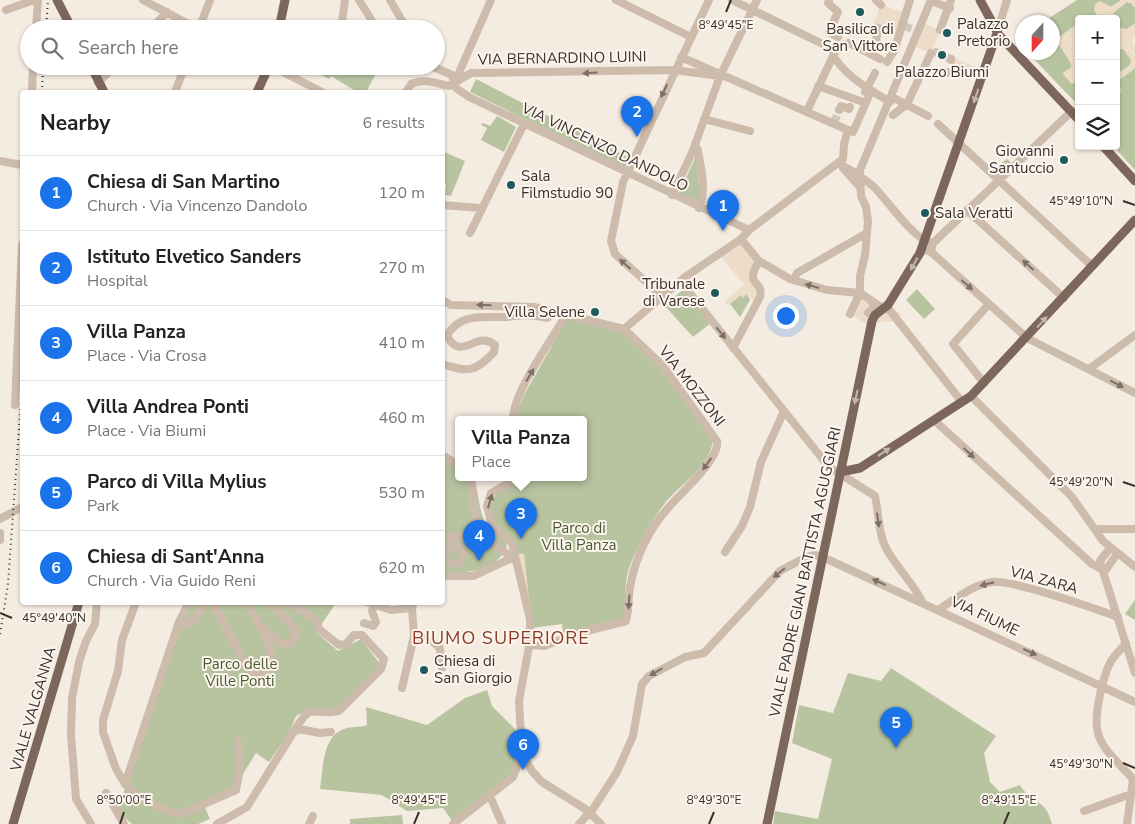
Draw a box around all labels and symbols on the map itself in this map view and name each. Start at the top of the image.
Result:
marker: Basilica di San Vittore [854,6,866,18]
place label: Palazzo Pretorio [957,14,1010,51]
north arrow [1015,15,1060,60]
text: 8°49'45"E [699,17,753,33]
place label: Basilica di San Vittore [822,19,898,56]
marker: Palazzo Pretorio [941,27,953,39]
street label: VIA BERNARDINO LUINI [476,47,647,69]
marker: Palazzo Biumi [936,49,948,61]
place label: Palazzo Biumi [895,62,989,82]
one-way arrow [582,69,598,77]
one-way arrow [660,84,668,98]
one-way arrow [972,88,980,103]
pin: 2 [621,96,653,137]
street label: VIA VINCENZO DANDOLO [518,97,692,196]
place label: Giovanni Santuccio [989,141,1054,178]
marker: Giovanni Santuccio [1058,154,1070,166]
place label: Sala Filmstudio 90 [521,166,613,203]
marker: Sala Filmstudio 90 [505,179,517,191]
pin: 1 [707,190,739,231]
text: 45°49'10"N [1049,193,1113,209]
place label: Sala Veratti [935,203,1013,223]
marker: Sala Veratti [919,207,931,219]
one-way arrow [910,257,918,272]
one-way arrow [620,258,632,270]
one-way arrow [1022,259,1034,271]
place label: Tribunale di Varese [642,274,705,311]
one-way arrow [961,279,974,290]
one-way arrow [805,281,820,289]
marker: Tribunale di Varese [709,287,721,299]
one-way arrow [475,301,491,309]
place label: Villa Selene [503,302,585,322]
your location [773,303,799,329]
marker: Villa Selene [589,306,601,318]
one-way arrow [1036,316,1047,329]
one-way arrow [716,326,727,339]
street label: VIA MOZZONI [654,341,730,430]
one-way arrow [525,369,534,382]
one-way arrow [1110,380,1124,388]
one-way arrow [851,389,859,405]
street label: VIALE PADRE GIAN BATTISTA AGUGGIARI [764,425,846,720]
one-way arrow [877,447,890,457]
one-way arrow [963,447,975,459]
one-way arrow [702,457,712,471]
text: 45°49'20"N [1049,474,1113,490]
one-way arrow [486,493,494,508]
pin: 3 [505,498,537,539]
one-way arrow [875,512,883,528]
park label: Parco di Villa Panza [541,518,616,555]
pin: 4 [463,520,495,561]
street label: VIA ZARA [1007,561,1080,599]
one-way arrow [773,567,786,578]
one-way arrow [872,578,886,586]
one-way arrow [980,580,995,588]
street label: VIA FIUME [947,591,1023,641]
one-way arrow [625,594,633,610]
text: 45°49'40"N [22,610,86,626]
district label: BIUMO SUPERIORE [412,626,590,650]
street label: VIALE VALGANNA [5,644,60,775]
one-way arrow [1023,648,1038,657]
place label: Chiesa di San Giorgio [434,651,512,688]
park label: Parco delle Ville Ponti [203,654,277,691]
marker: Chiesa di San Giorgio [418,664,430,676]
one-way arrow [648,668,663,676]
pin: 5 [880,707,912,748]
pin: 6 [507,729,539,770]
text: 45°49'30"N [1049,756,1113,772]
text: 8°50'00"E [97,792,151,808]
text: 8°49'45"E [392,792,446,808]
text: 8°49'30"E [687,792,741,808]
text: 8°49'15"E [982,792,1036,808]

